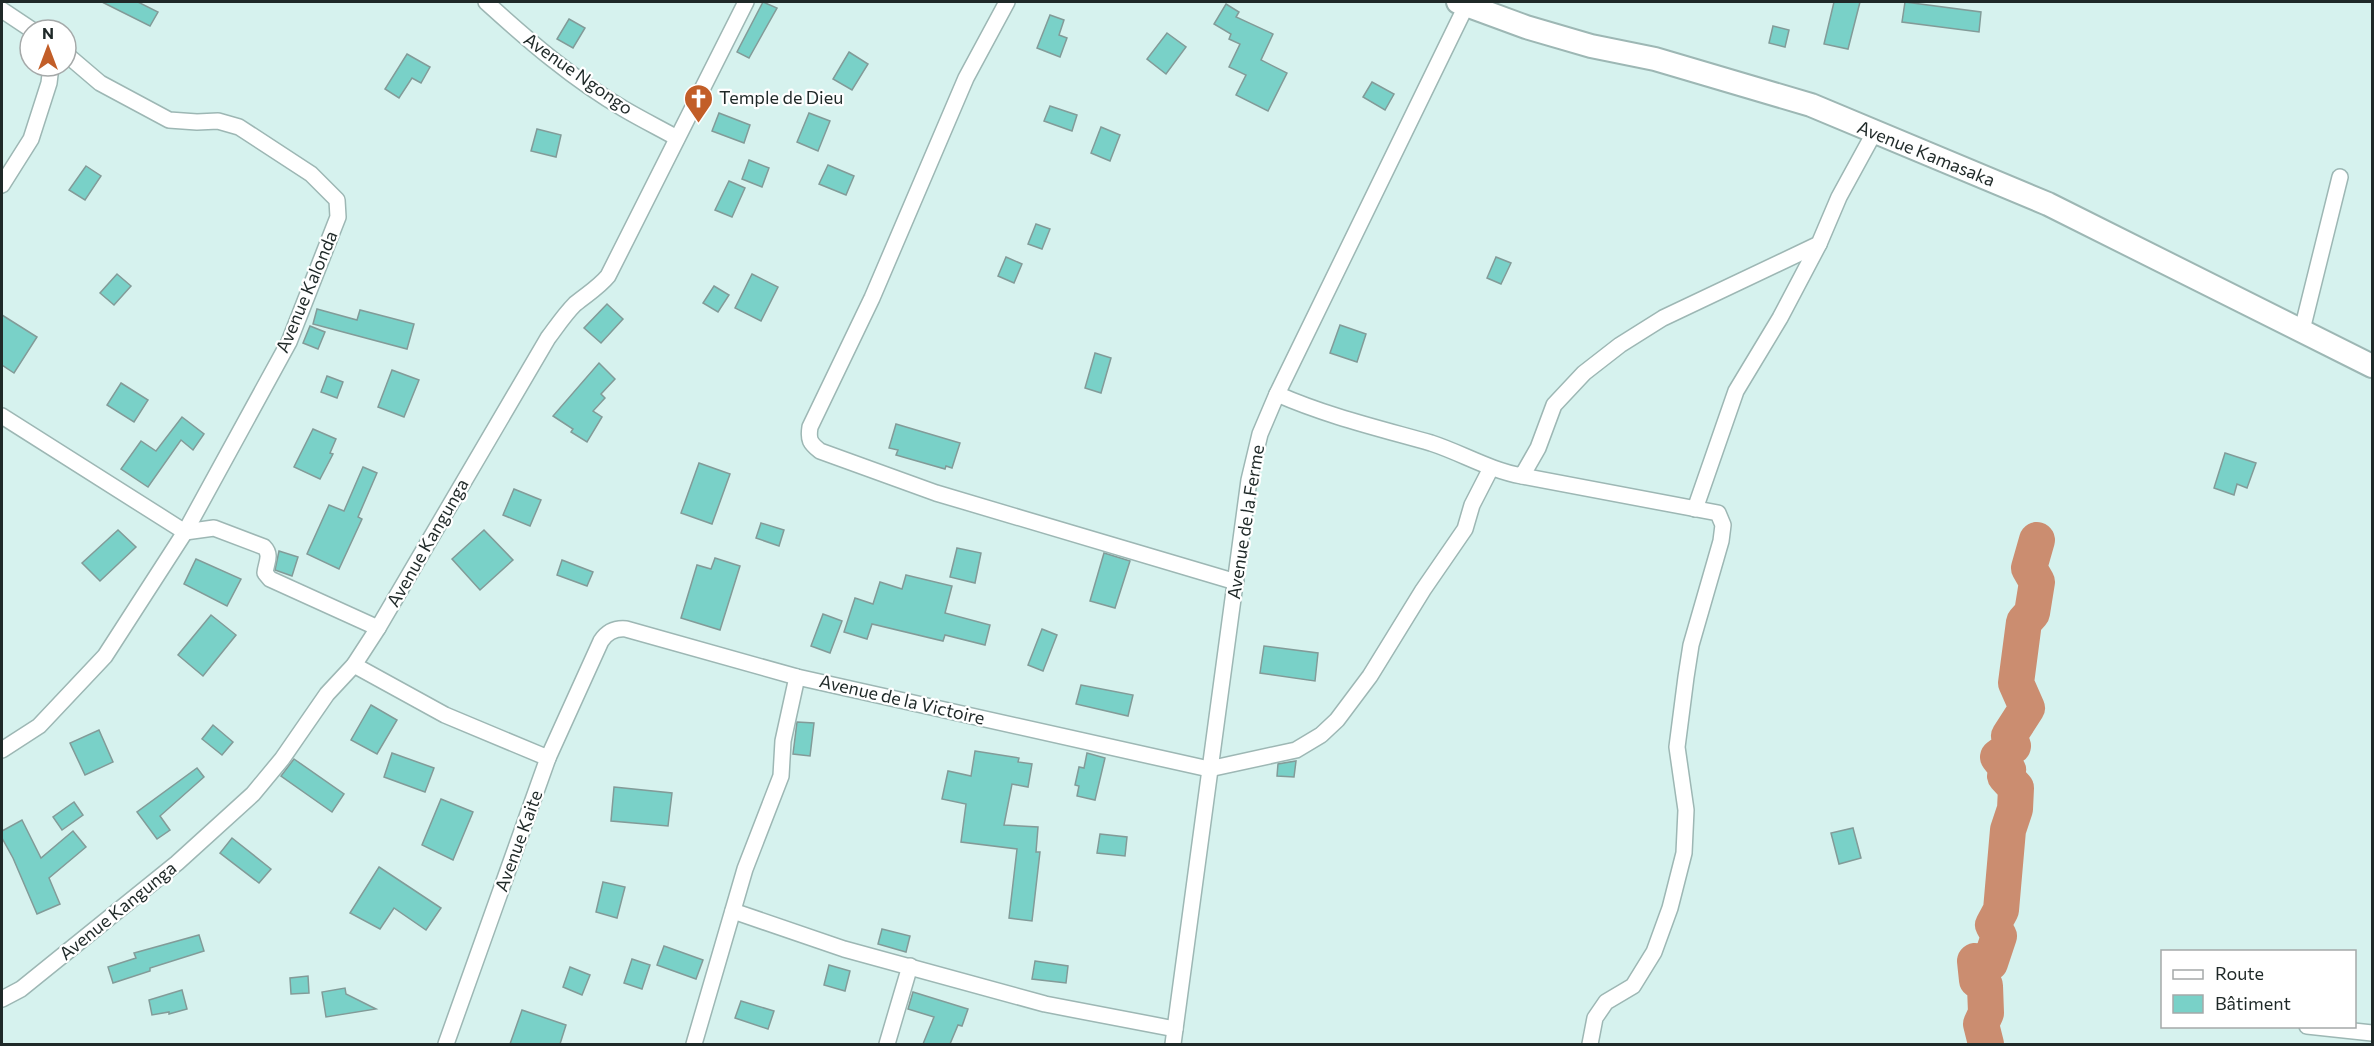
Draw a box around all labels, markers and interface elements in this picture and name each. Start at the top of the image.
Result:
north arrow [18,18,78,78]
text: N [42,23,54,42]
street label: Avenue Ngongo [520,27,637,119]
church icon: Temple de Dieu [682,82,714,124]
place label: Temple de Dieu [719,86,843,108]
street label: Avenue Kamasaka [1854,115,1999,191]
street label: Avenue Kalonda [270,227,342,356]
street label: Avenue de la Ferme [1222,443,1268,601]
street label: Avenue Kangunga [382,474,473,611]
street label: Avenue de la Victoire [817,669,987,729]
street label: Avenue Kaite [490,787,547,894]
street label: Avenue Kangunga [54,856,180,964]
legend [2161,950,2356,1028]
text: Route [2215,962,2264,984]
text: Bâtiment [2215,992,2291,1014]

